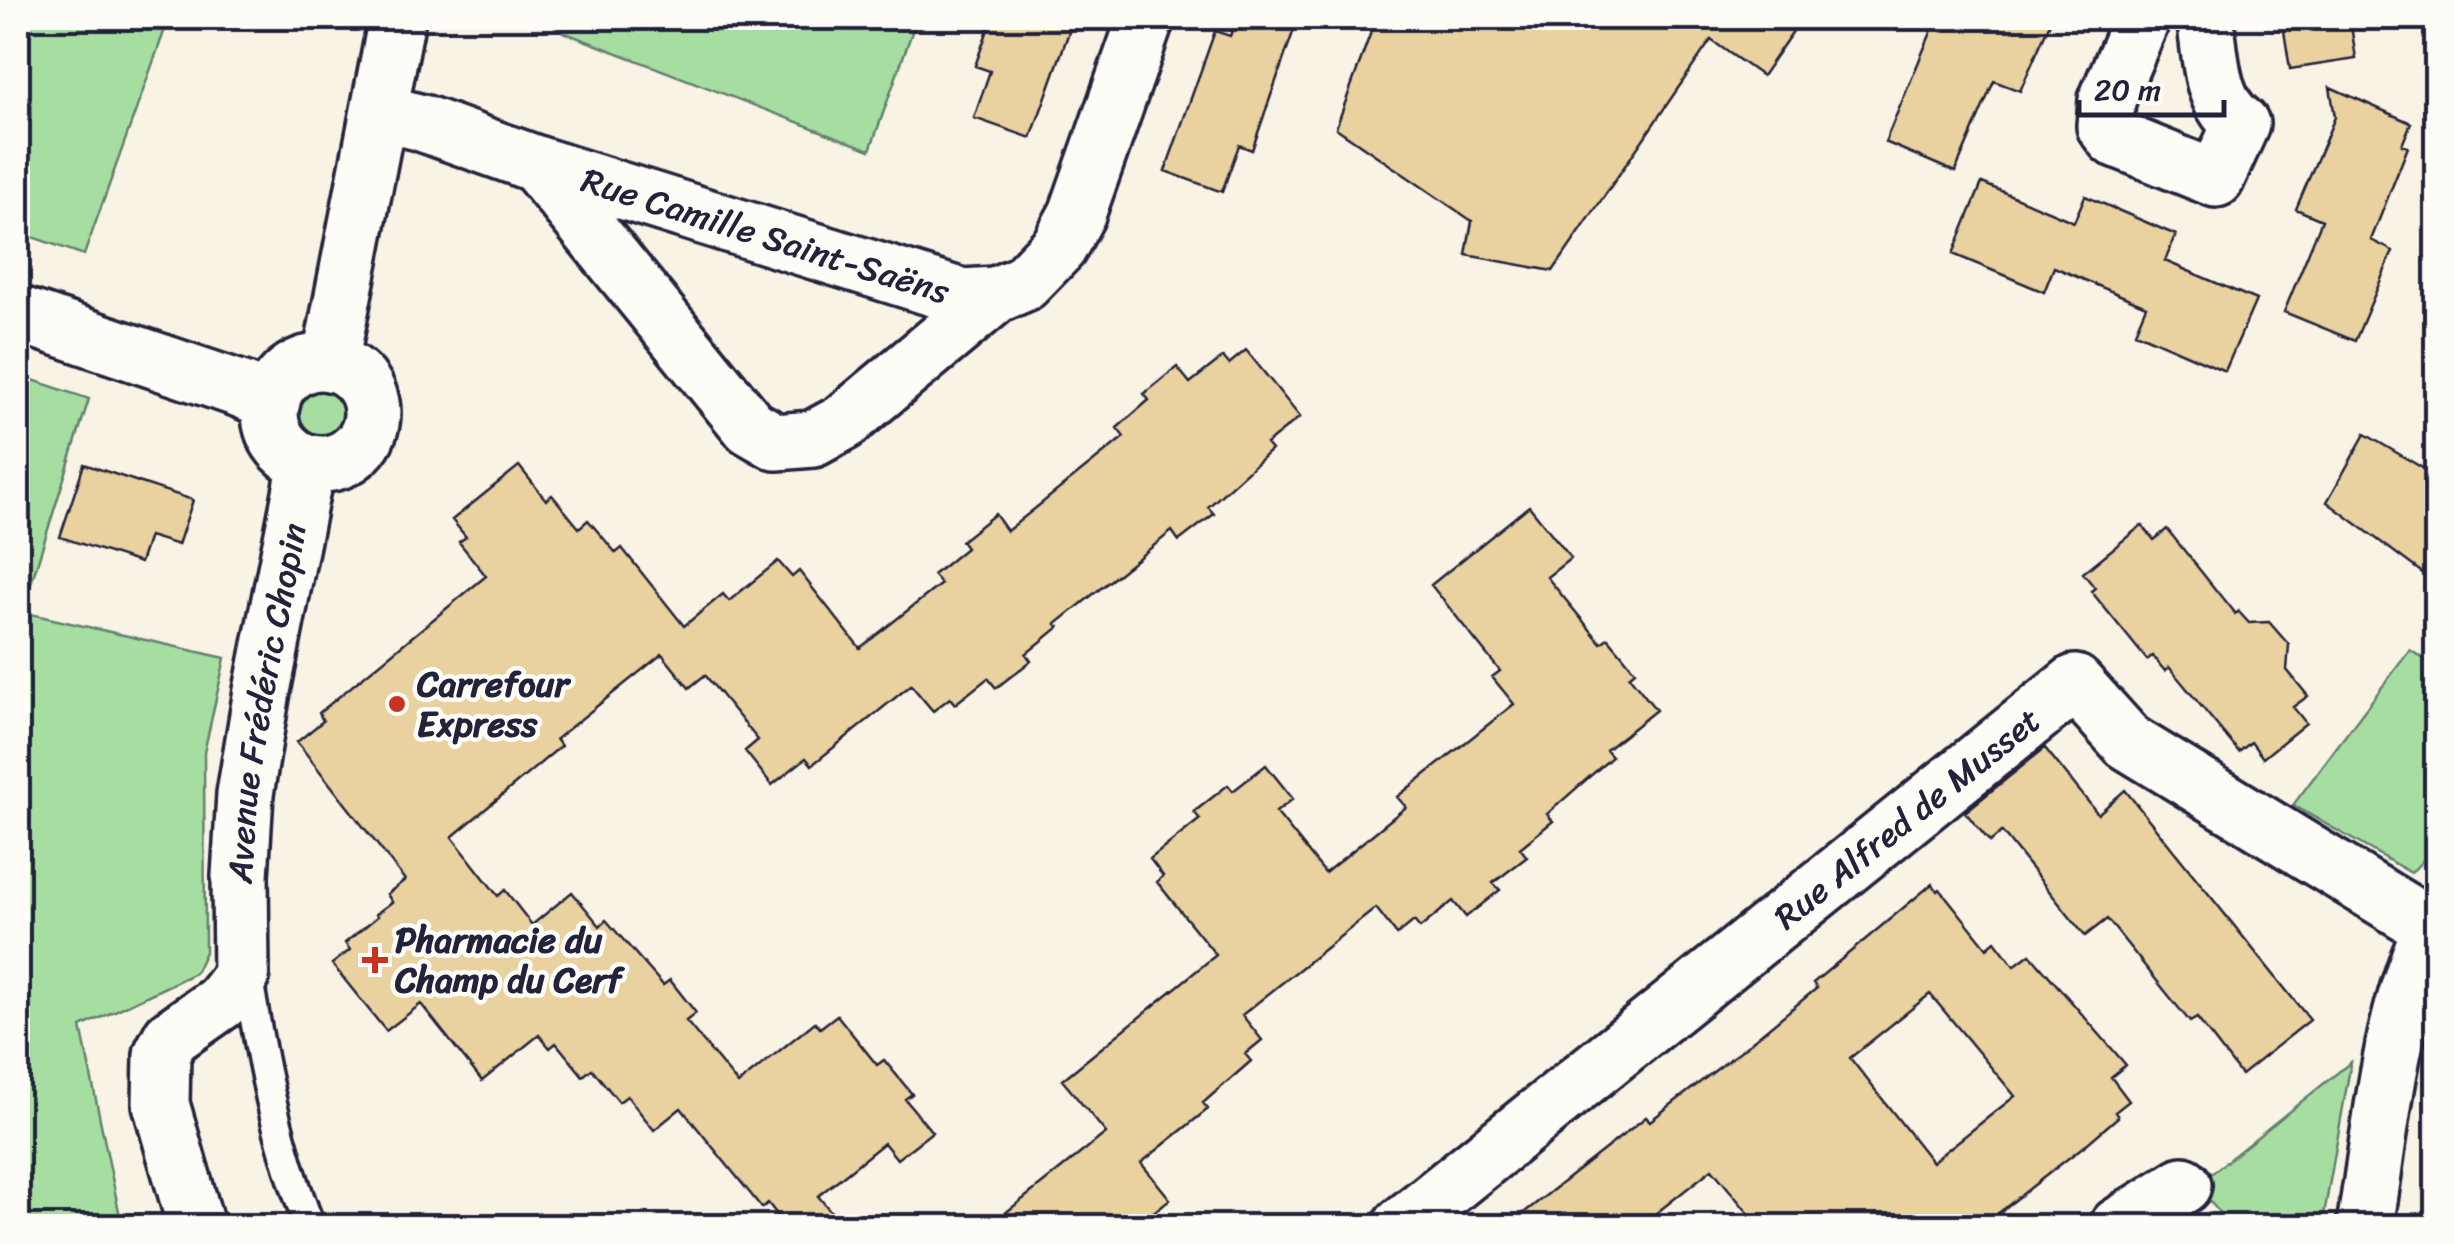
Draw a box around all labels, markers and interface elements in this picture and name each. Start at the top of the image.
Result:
scale bar [2079,55,2224,117]
text: 20 m [2094,63,2161,117]
street label: Rue Camille Saint-Saëns [574,149,958,323]
street label: Avenue Frédéric Chopin [209,518,325,886]
place label: Carrefour Express [416,653,571,755]
street label: Rue Alfred de Musset [1759,691,2055,946]
marker: Carrefour Express [386,693,408,715]
place label: Pharmacie du Champ du Cerf [394,909,626,1011]
marker: Pharmacie du Champ du Cerf [364,949,386,971]

